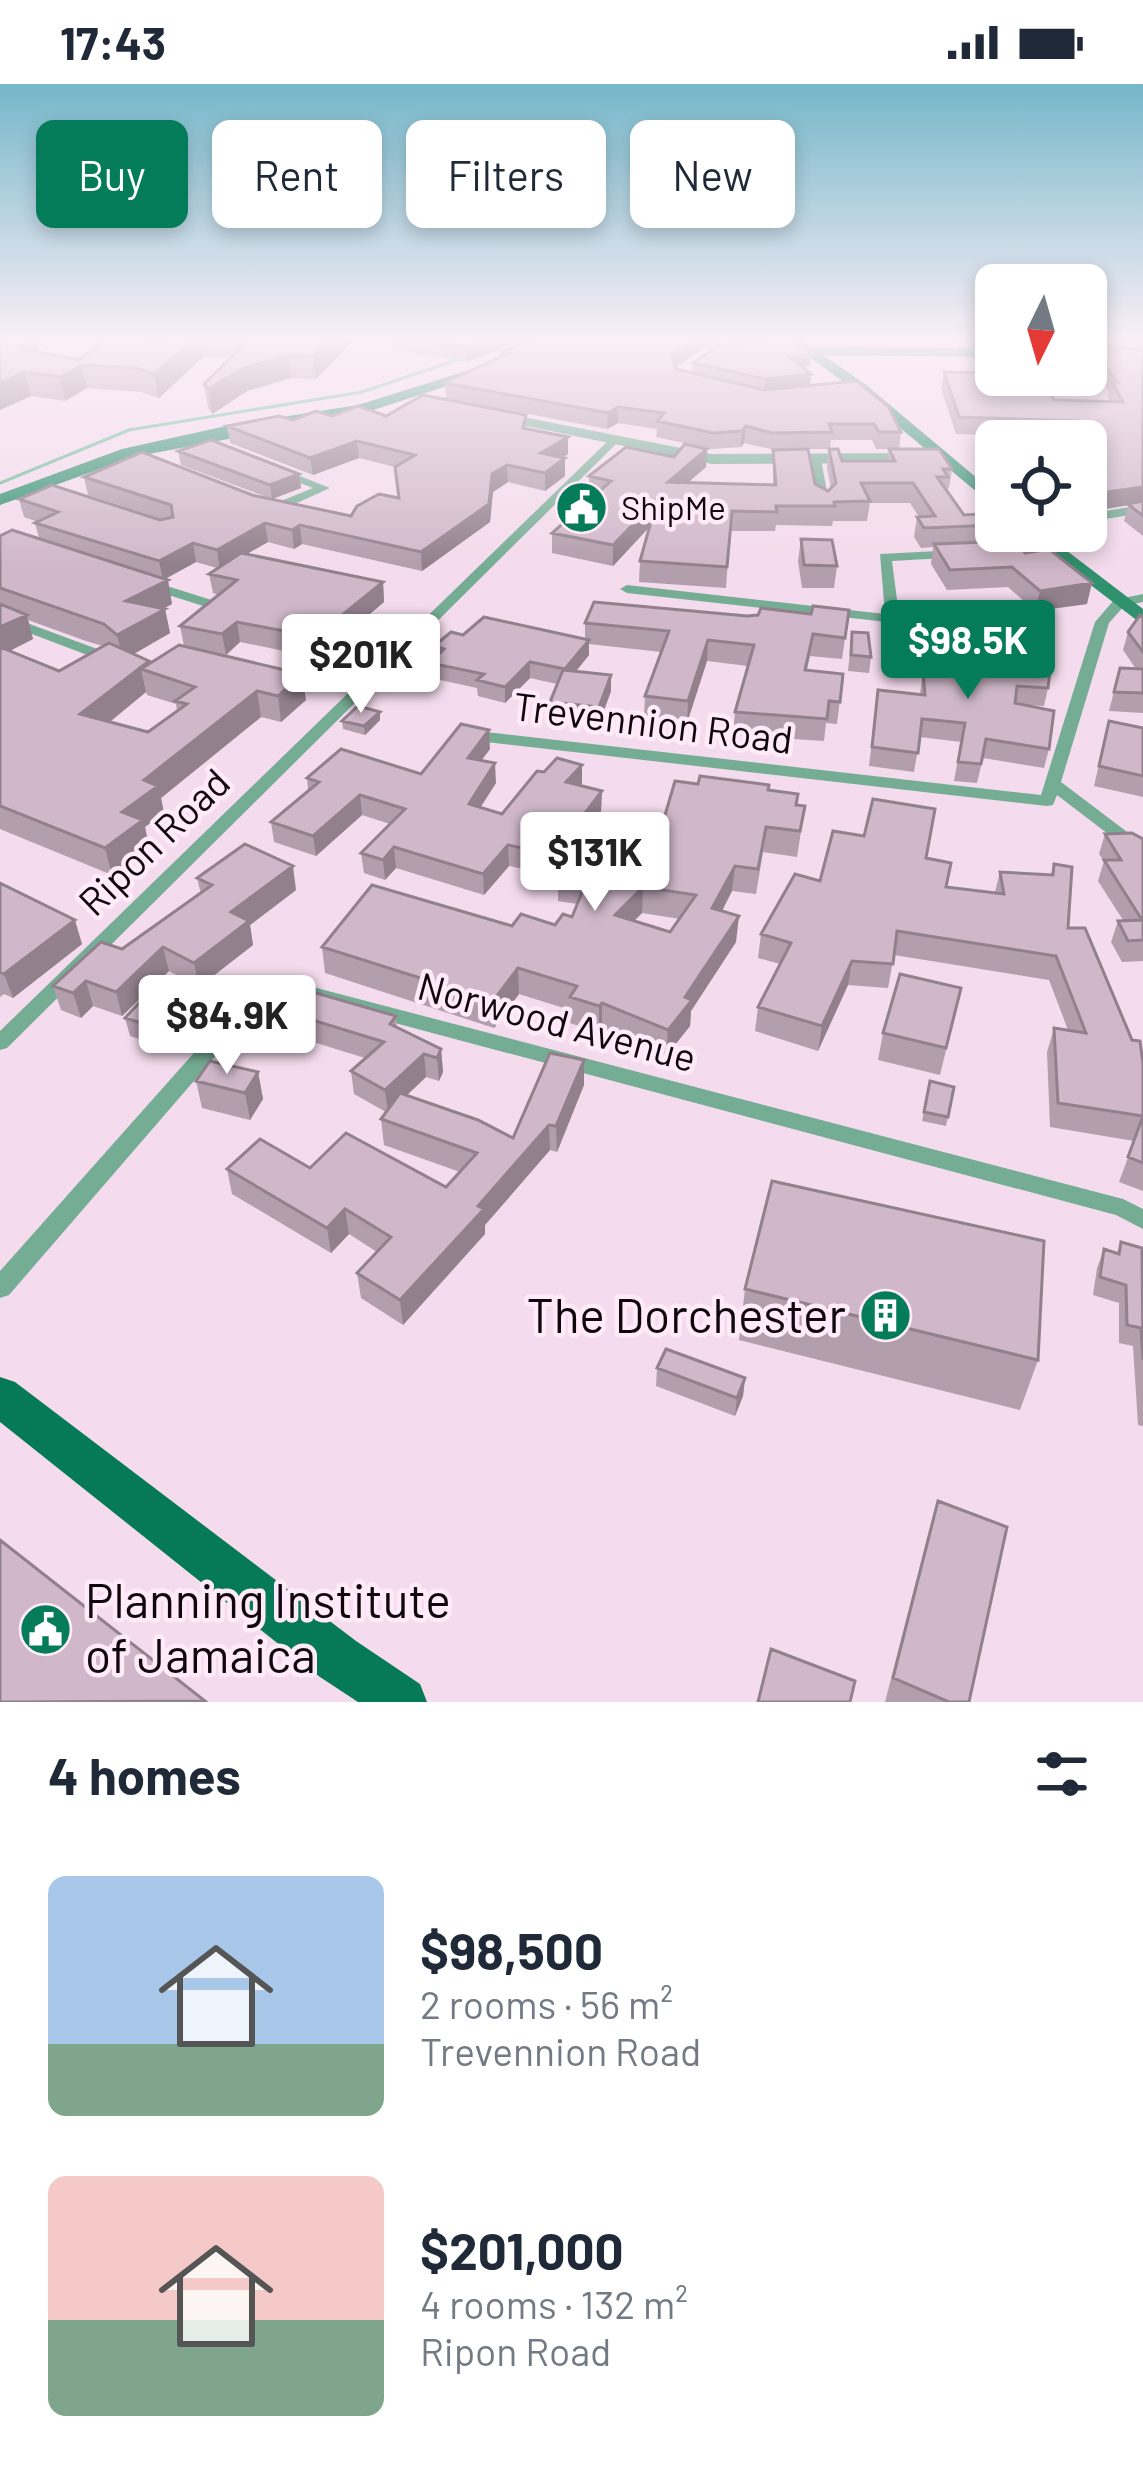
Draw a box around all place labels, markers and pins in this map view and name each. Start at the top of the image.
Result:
public building icon: ShipMe [554,480,610,536]
place label: ShipMe [621,487,726,527]
pin: $98.5K [870,600,1066,702]
pin: $201K [277,614,445,716]
pin: $131K [511,812,679,914]
pin: $84.9K [129,975,325,1077]
place label: The Dorchester [526,1285,846,1343]
building icon: The Dorchester [857,1288,913,1344]
place label: Planning Institute of Jamaica [85,1570,451,1683]
public building icon: Planning Institute of Jamaica [18,1601,74,1657]

